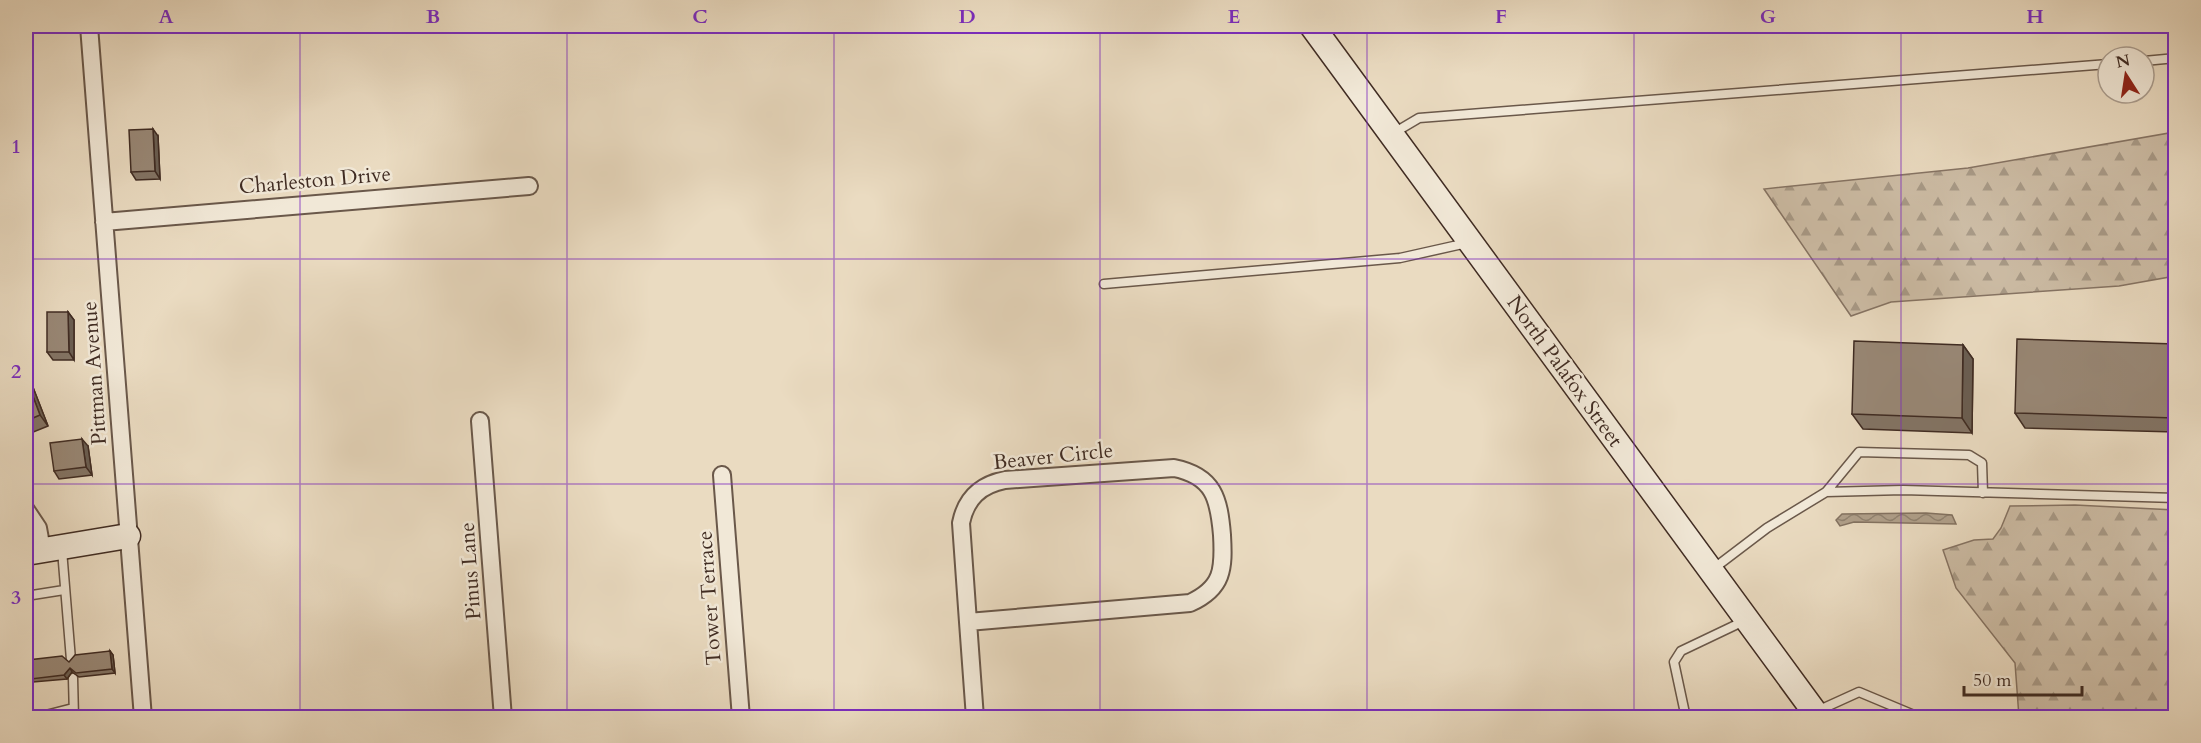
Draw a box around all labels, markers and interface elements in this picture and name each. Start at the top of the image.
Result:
text: A [158,3,174,30]
text: B [426,3,440,30]
text: C [692,3,708,30]
text: D [958,3,976,30]
text: E [1228,3,1240,30]
text: F [1495,3,1507,30]
text: G [1760,3,1776,30]
text: H [2026,3,2044,30]
north arrow [2096,45,2156,105]
text: N [2114,49,2132,74]
text: 1 [11,133,21,160]
street label: Charleston Drive [238,159,392,202]
street label: North Palafox Street [1500,290,1630,453]
street label: Pittman Avenue [75,300,114,446]
text: 2 [11,358,21,385]
street label: Beaver Circle [992,436,1114,477]
street label: Pinus Lane [453,521,488,621]
street label: Tower Terrace [690,530,729,666]
text: 3 [11,584,21,611]
scale bar [1964,659,2082,697]
text: 50 m [1973,668,2012,693]

